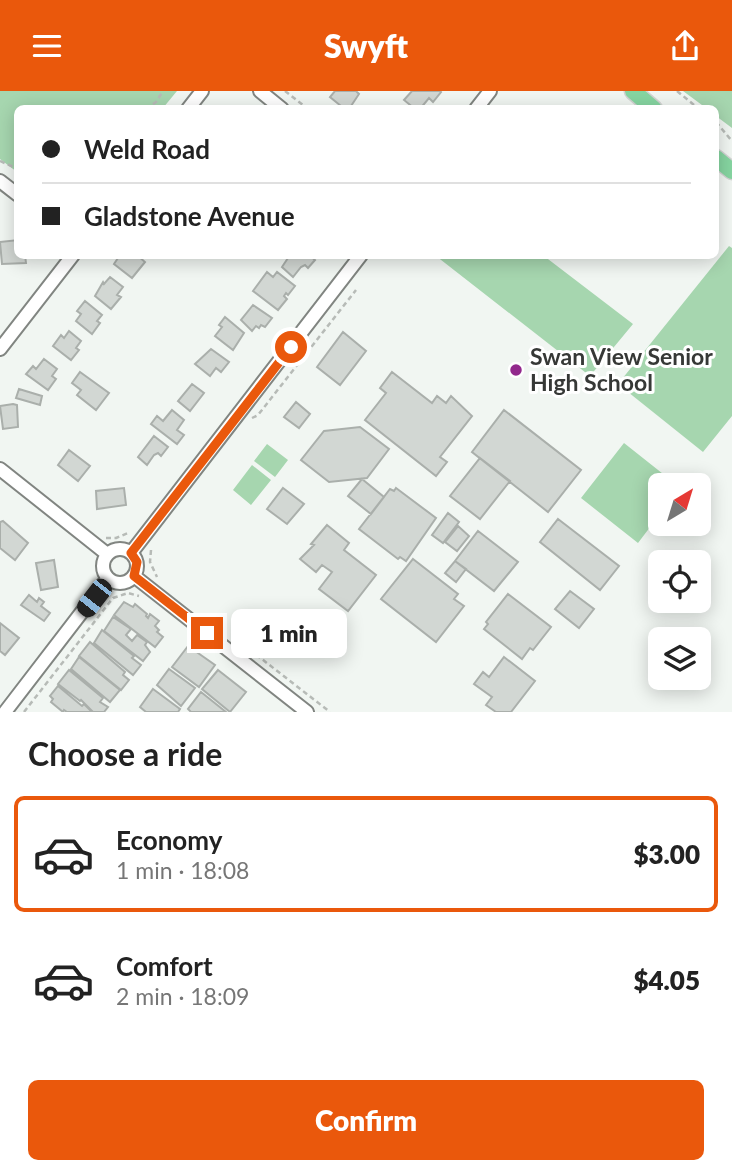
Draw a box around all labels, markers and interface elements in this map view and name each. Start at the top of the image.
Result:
text: Swyft [324,26,408,65]
icon: menu [28,27,66,65]
icon: share [666,27,704,65]
text: Weld Road [84,133,210,165]
text: Gladstone Avenue [84,200,295,232]
route start [275,331,307,363]
place label: Swan View Senior High School [530,342,713,396]
marker: Swan View Senior High School [508,362,524,378]
north arrow [648,473,710,535]
map controls [648,473,711,690]
button: locate [648,550,711,613]
car [73,575,116,621]
callout: 1 min [232,609,347,657]
route end [191,617,223,649]
text: 1 min [260,619,318,647]
button: layers [648,627,711,690]
text: Choose a ride [28,734,222,773]
icon: car [32,823,95,886]
text: Economy [116,824,222,856]
text: $3.00 [633,838,700,870]
text: 1 min · 18:08 [116,856,249,884]
icon: car [32,949,95,1012]
text: Comfort [116,950,213,982]
text: $4.05 [633,964,700,996]
text: 2 min · 18:09 [116,982,249,1010]
button: Confirm [28,1080,704,1160]

